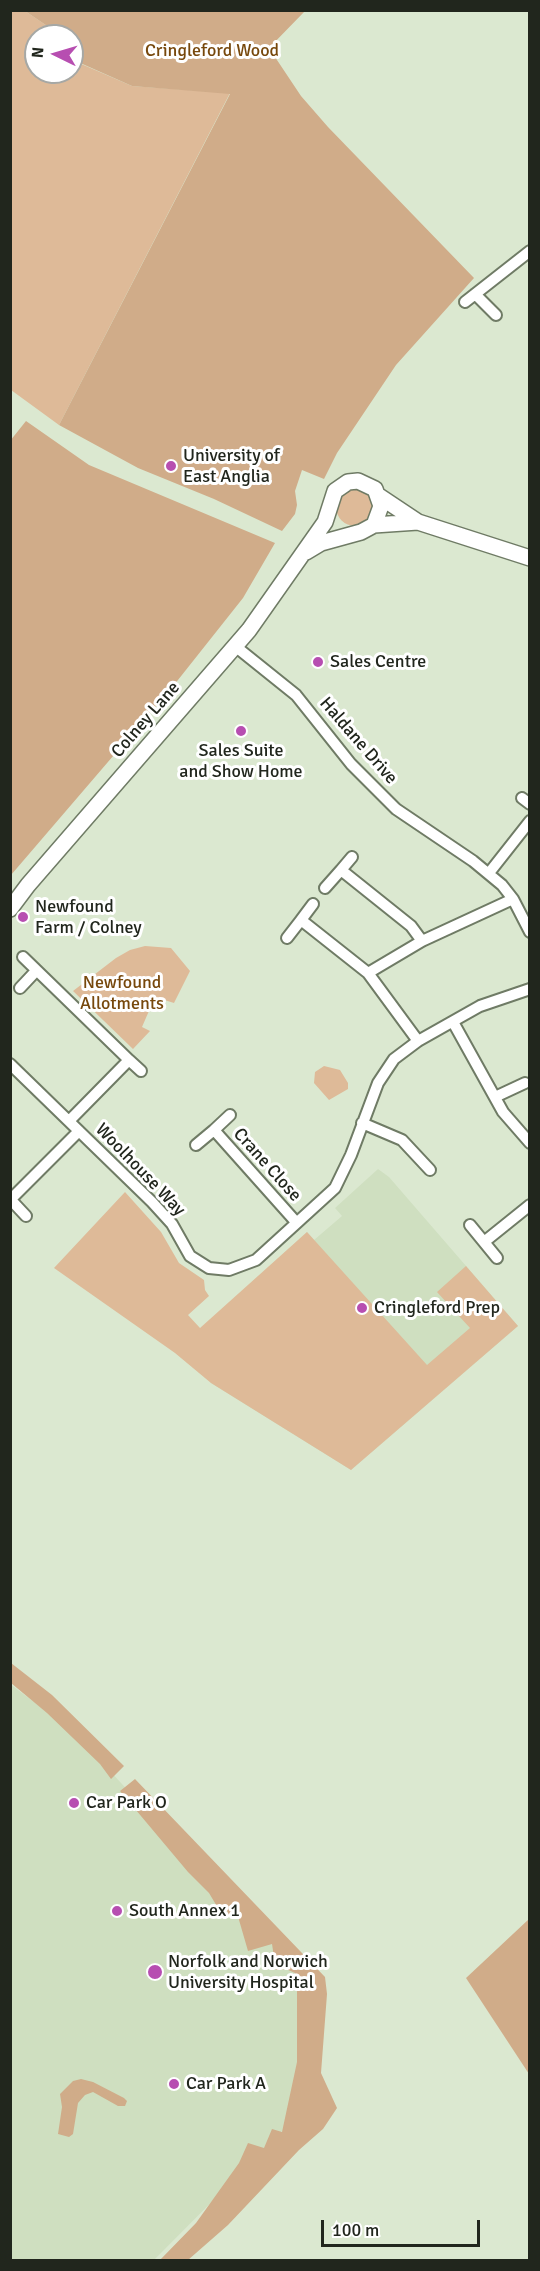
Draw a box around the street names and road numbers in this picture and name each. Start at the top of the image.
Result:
street label: Colney Lane [107,678,185,762]
street label: Haldane Drive [314,693,402,789]
street label: Woolhouse Way [90,1119,190,1221]
street label: Crane Close [228,1124,306,1206]

